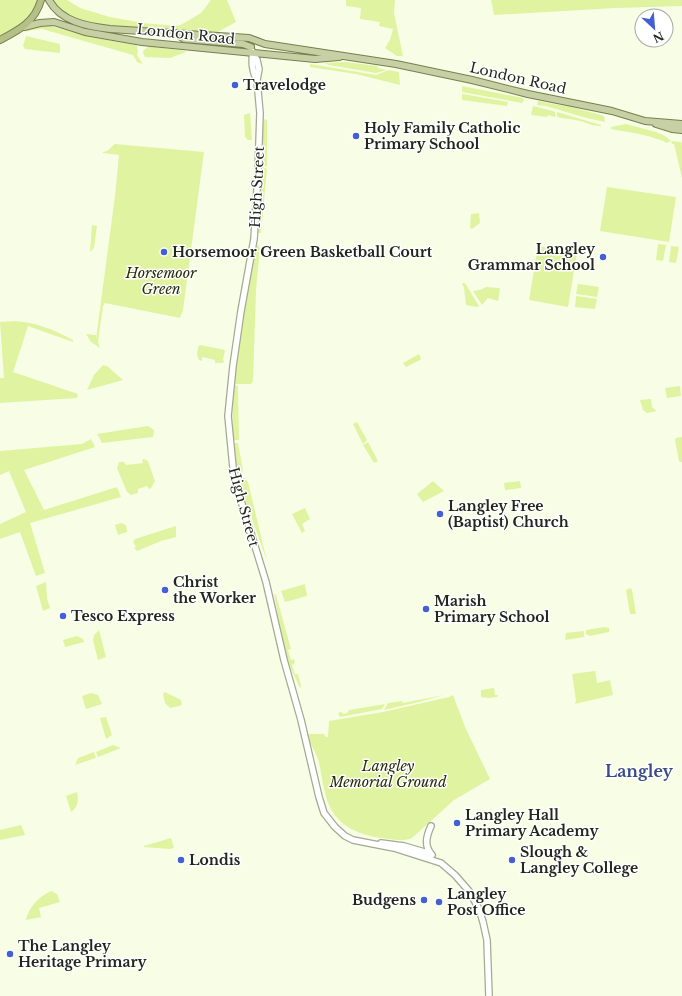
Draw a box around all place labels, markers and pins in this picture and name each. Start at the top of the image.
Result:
place label: Travelodge [243,76,326,94]
marker: Travelodge [230,80,240,90]
place label: Holy Family Catholic Primary School [364,119,520,153]
marker: Holy Family Catholic Primary School [351,131,361,141]
place label: Langley Grammar School [468,240,596,274]
place label: Horsemoor Green Basketball Court [172,243,433,261]
marker: Horsemoor Green Basketball Court [159,247,169,257]
marker: Langley Grammar School [598,252,608,262]
place label: Langley Free (Baptist) Church [448,497,569,531]
marker: Langley Free (Baptist) Church [435,509,445,519]
place label: Christ the Worker [173,573,256,607]
marker: Christ the Worker [160,585,170,595]
place label: Marish Primary School [434,592,550,626]
marker: Marish Primary School [421,604,431,614]
place label: Tesco Express [71,607,175,625]
marker: Tesco Express [58,611,68,621]
place label: Langley Hall Primary Academy [465,806,599,840]
marker: Langley Hall Primary Academy [452,818,462,828]
place label: Slough & Langley College [520,843,638,877]
place label: Londis [189,851,241,869]
marker: Londis [176,855,186,865]
marker: Slough & Langley College [507,855,517,865]
place label: Langley Post Office [447,885,525,919]
place label: Budgens [352,891,416,909]
marker: Budgens [419,895,429,905]
marker: Langley Post Office [434,897,444,907]
place label: The Langley Heritage Primary [18,937,147,971]
marker: The Langley Heritage Primary [5,949,15,959]

